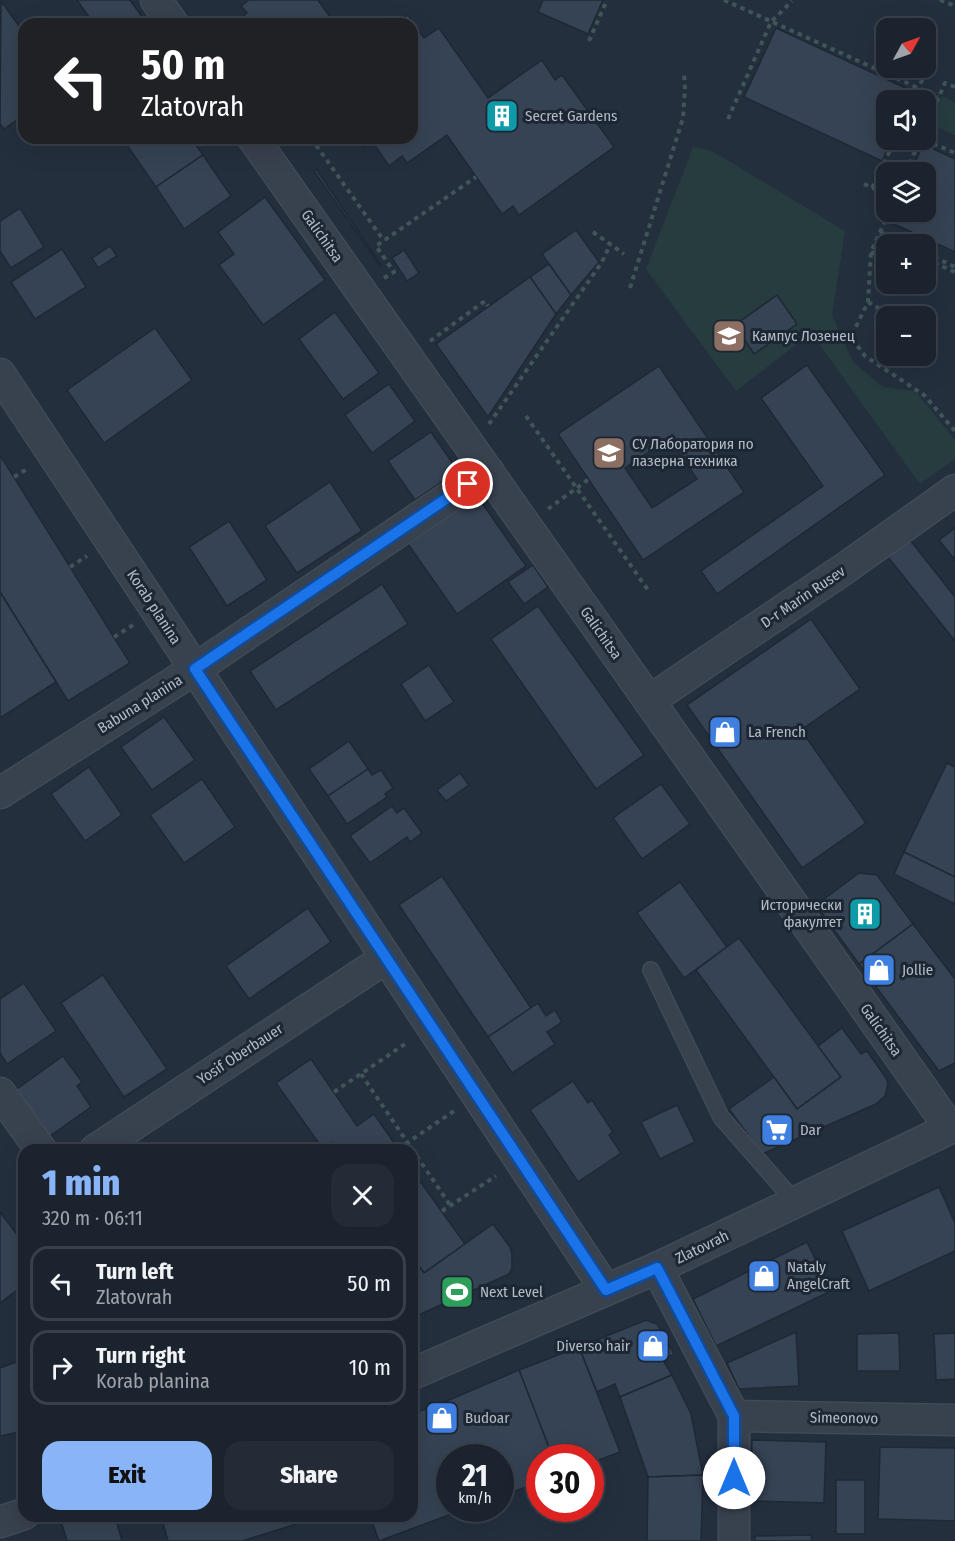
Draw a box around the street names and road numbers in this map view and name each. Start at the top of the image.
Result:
street label: Galichitsa [297,206,347,266]
street label: D-r Marin Rusev [757,562,849,632]
street label: Korab planina [123,566,185,648]
street label: Galichitsa [576,603,626,663]
street label: Babuna planina [94,671,186,737]
street label: Galichitsa [856,1000,906,1060]
street label: Yosif Oberbauer [194,1019,287,1088]
street label: Zlatovrah [672,1226,732,1268]
street label: Simeonovo [810,1408,878,1428]

